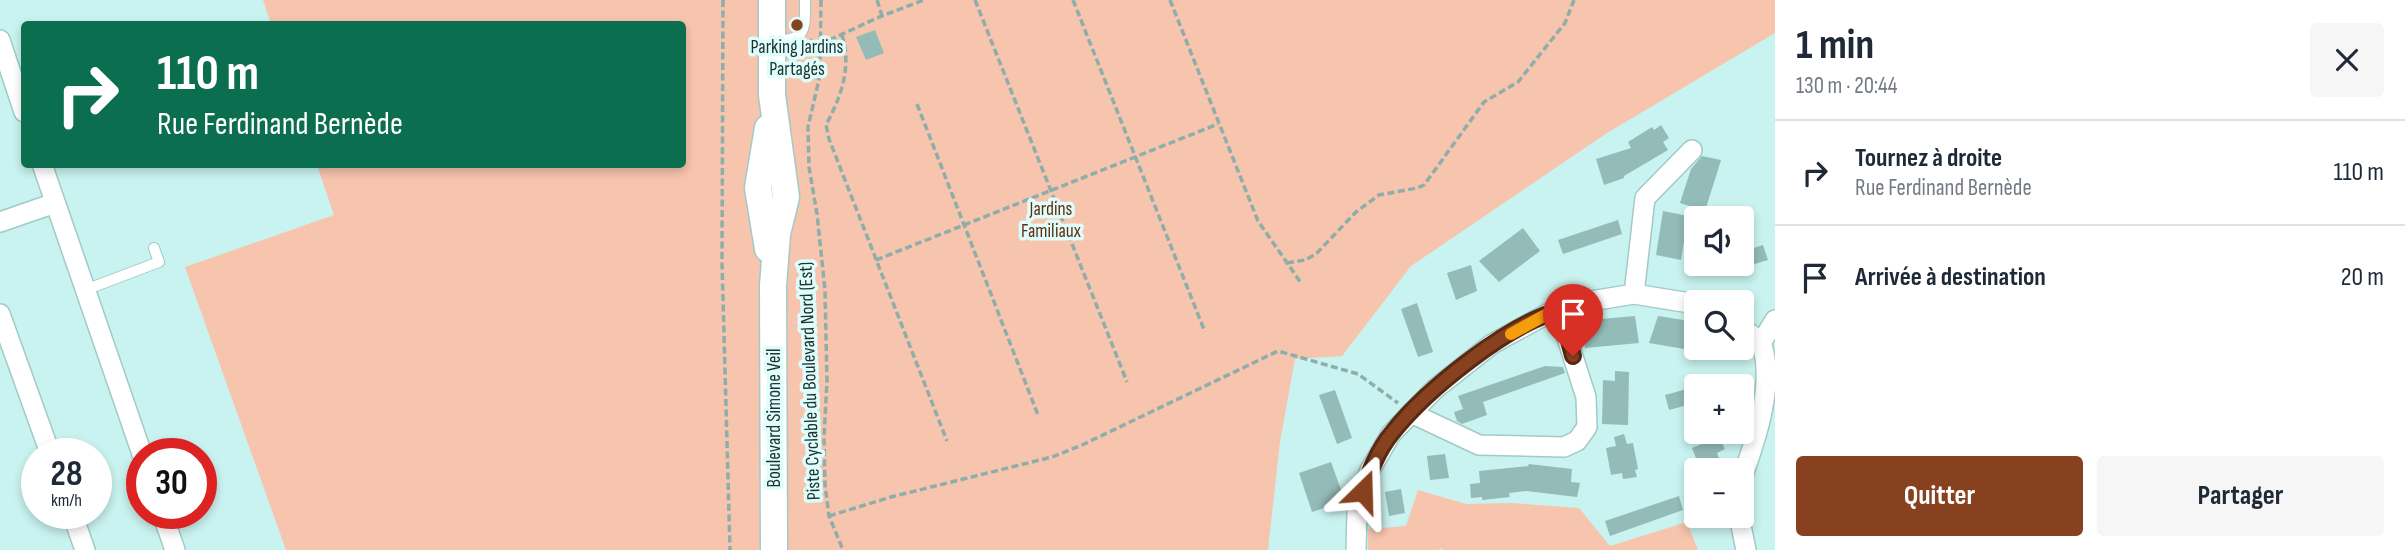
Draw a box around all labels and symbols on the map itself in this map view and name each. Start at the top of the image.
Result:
marker: Parking Jardins Partagés [789,17,805,33]
place label: Parking Jardins Partagés [751,36,844,81]
park label: Jardins Familiaux [1021,198,1081,243]
street label: Piste Cyclable du Boulevard Nord (Est) [794,261,826,501]
pin [1543,284,1603,356]
street label: Boulevard Simone Veil [763,348,786,488]
speed limit sign: 30 [126,438,217,529]
position arrow [1326,454,1400,528]

